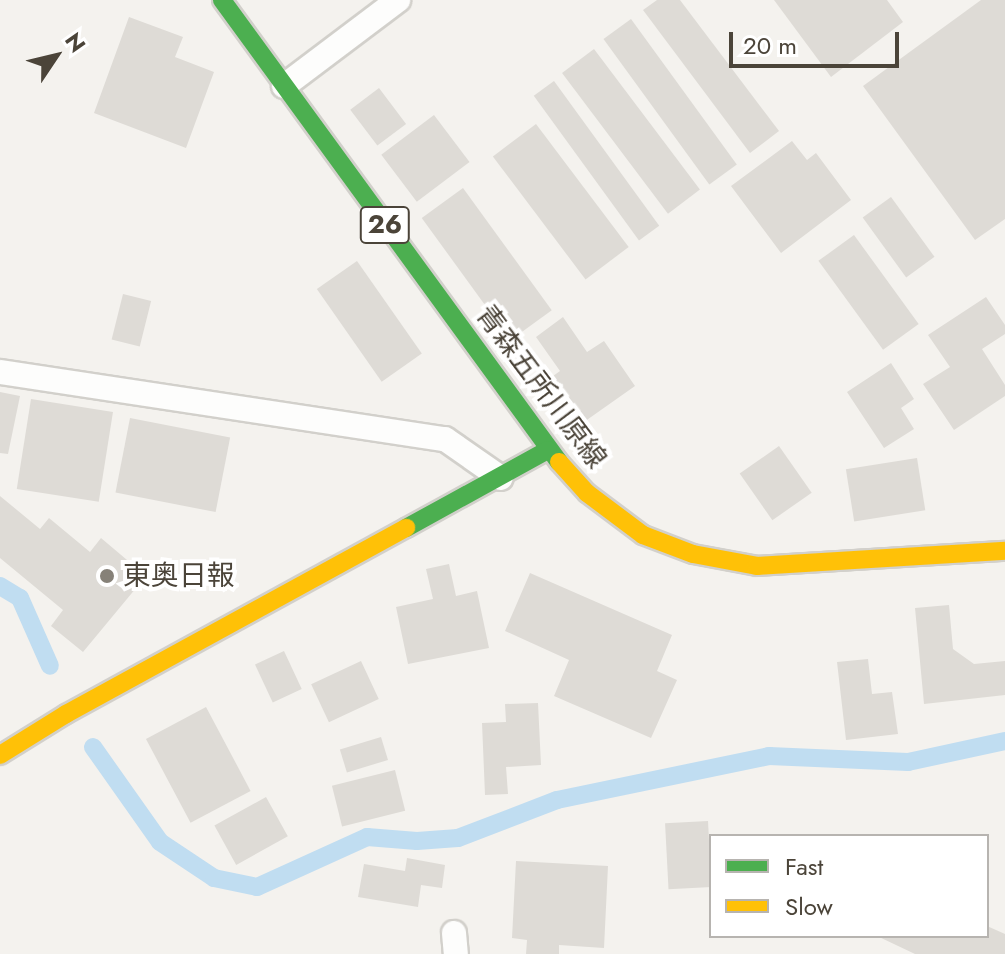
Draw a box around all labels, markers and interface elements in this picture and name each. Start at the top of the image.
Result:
north arrow [16,16,96,96]
scale bar [733,16,903,66]
text: N [58,26,94,59]
text: 20 m [743,28,797,63]
road number: 26 [359,203,411,247]
street label: 青森五所川原線 [469,299,613,475]
place label: 東奥日報 [123,559,235,593]
marker: 東奥日報 [98,567,116,585]
legend [709,834,989,938]
text: Fast [785,849,823,884]
text: Slow [785,889,833,924]

